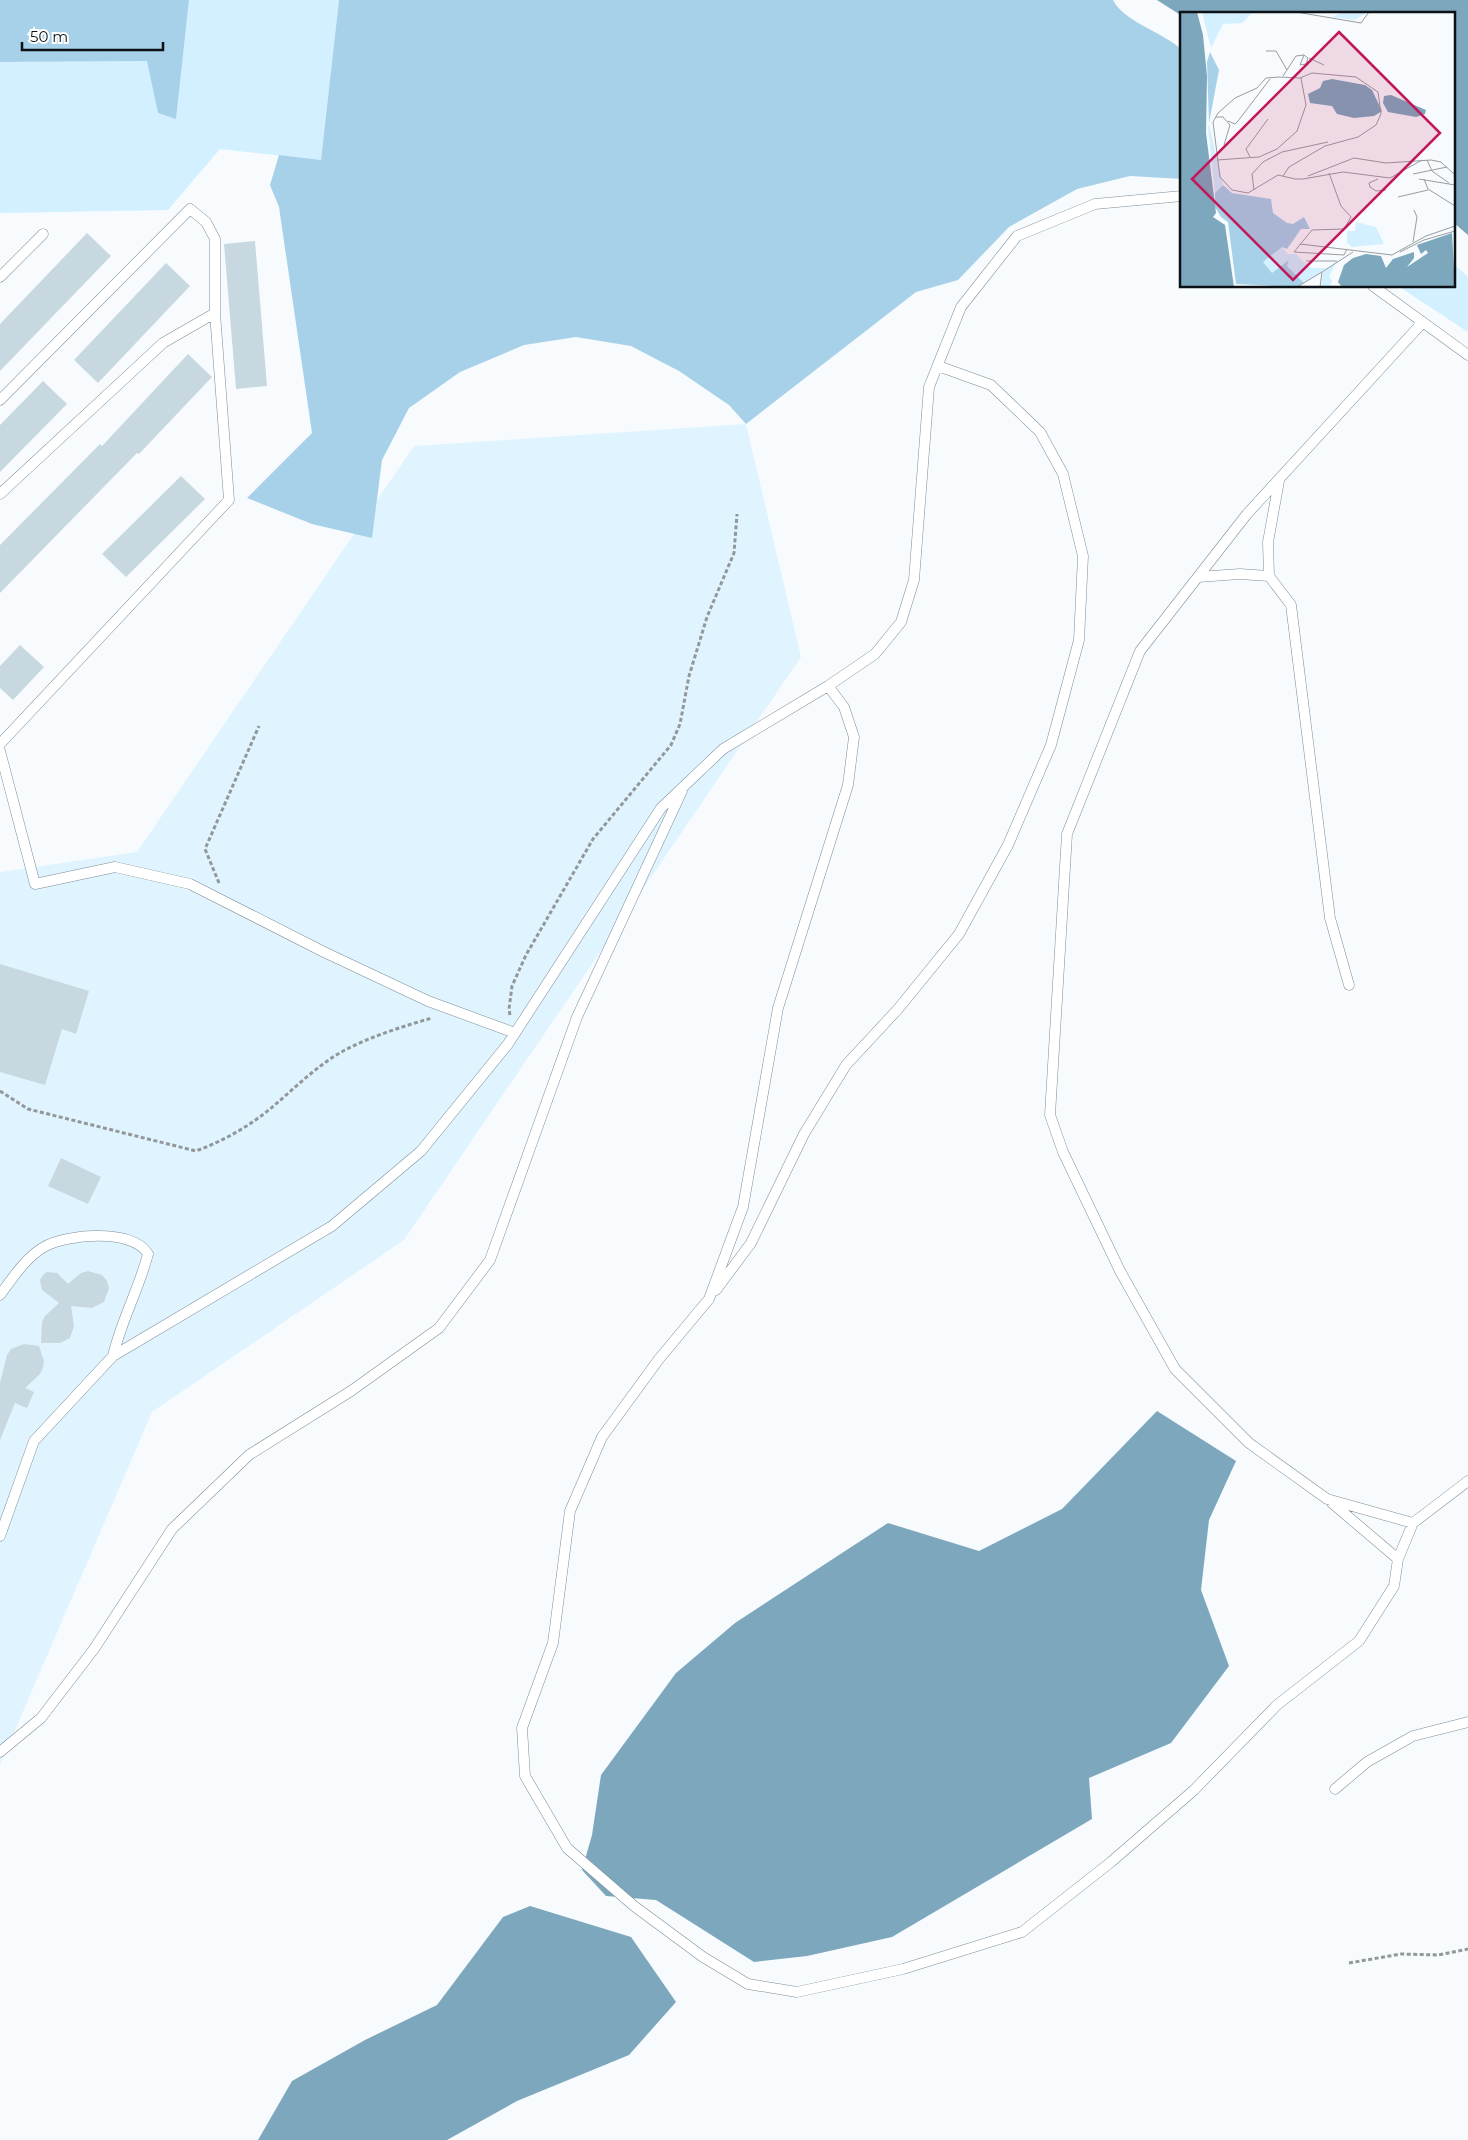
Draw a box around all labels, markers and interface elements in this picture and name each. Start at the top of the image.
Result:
inset map [1180,12,1456,288]
scale bar [22,20,164,52]
text: 50 m [30,27,68,46]

